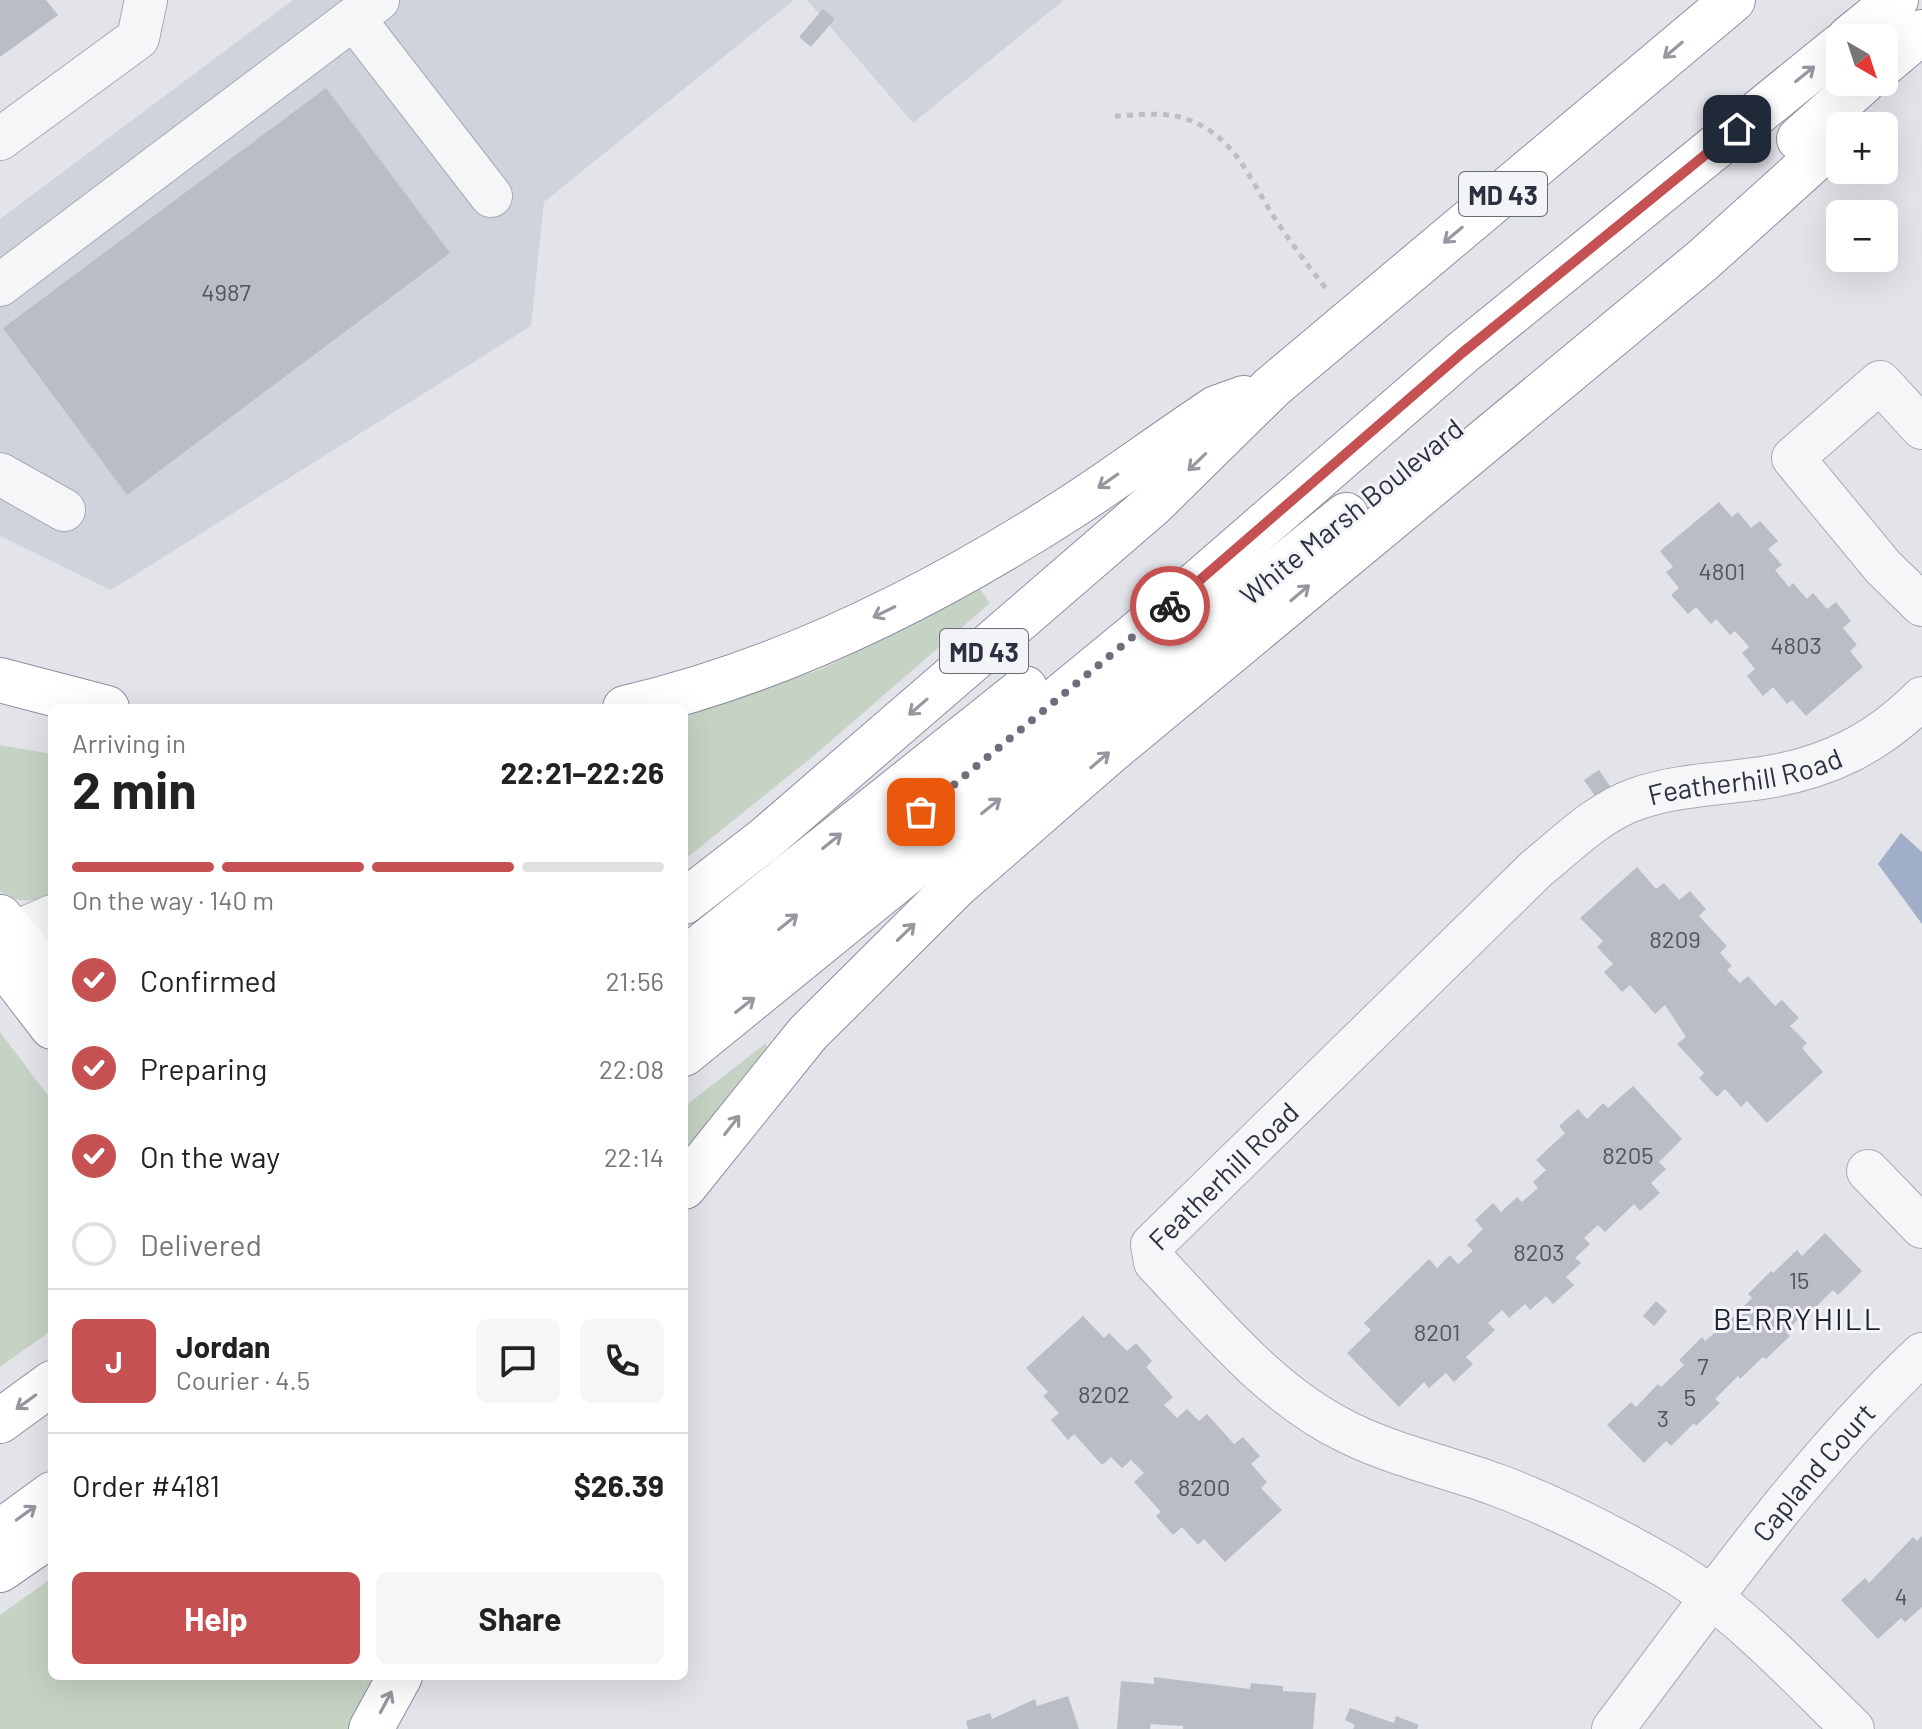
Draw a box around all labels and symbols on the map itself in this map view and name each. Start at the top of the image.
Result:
north arrow [1826,24,1898,96]
one-way arrow [1664,41,1684,59]
one-way arrow [1794,65,1815,83]
pin [1703,95,1771,163]
road number: MD 43 [1459,172,1547,216]
one-way arrow [1443,226,1464,244]
house number: 4987 [201,277,251,306]
street label: White Marsh Boulevard [1233,411,1469,611]
one-way arrow [1188,452,1207,471]
one-way arrow [1098,473,1120,489]
house number: 4801 [1698,556,1746,585]
courier [1130,566,1210,646]
one-way arrow [1289,584,1310,602]
one-way arrow [872,605,896,620]
road number: MD 43 [940,629,1028,673]
house number: 4803 [1770,630,1822,659]
one-way arrow [908,698,928,716]
street label: Featherhill Road [1644,740,1847,812]
one-way arrow [1090,751,1110,769]
pin [887,778,955,846]
one-way arrow [980,798,1001,816]
one-way arrow [821,832,842,850]
one-way arrow [778,913,798,931]
one-way arrow [896,923,916,942]
house number: 8209 [1649,924,1701,953]
one-way arrow [734,997,755,1014]
street label: Featherhill Road [1141,1094,1305,1256]
one-way arrow [723,1115,740,1136]
house number: 8205 [1602,1140,1654,1169]
house number: 8203 [1513,1237,1565,1266]
house number: 15 [1789,1265,1809,1294]
district label: BERRYHILL [1713,1300,1883,1336]
house number: 8201 [1414,1317,1460,1346]
house number: 7 [1697,1351,1709,1380]
house number: 8202 [1078,1379,1130,1408]
house number: 5 [1684,1382,1696,1411]
one-way arrow [16,1393,37,1410]
street label: Capland Court [1745,1396,1882,1548]
house number: 3 [1657,1403,1669,1432]
house number: 8200 [1178,1472,1230,1501]
one-way arrow [15,1505,36,1522]
house number: 4 [1894,1581,1908,1610]
one-way arrow [378,1691,394,1715]

